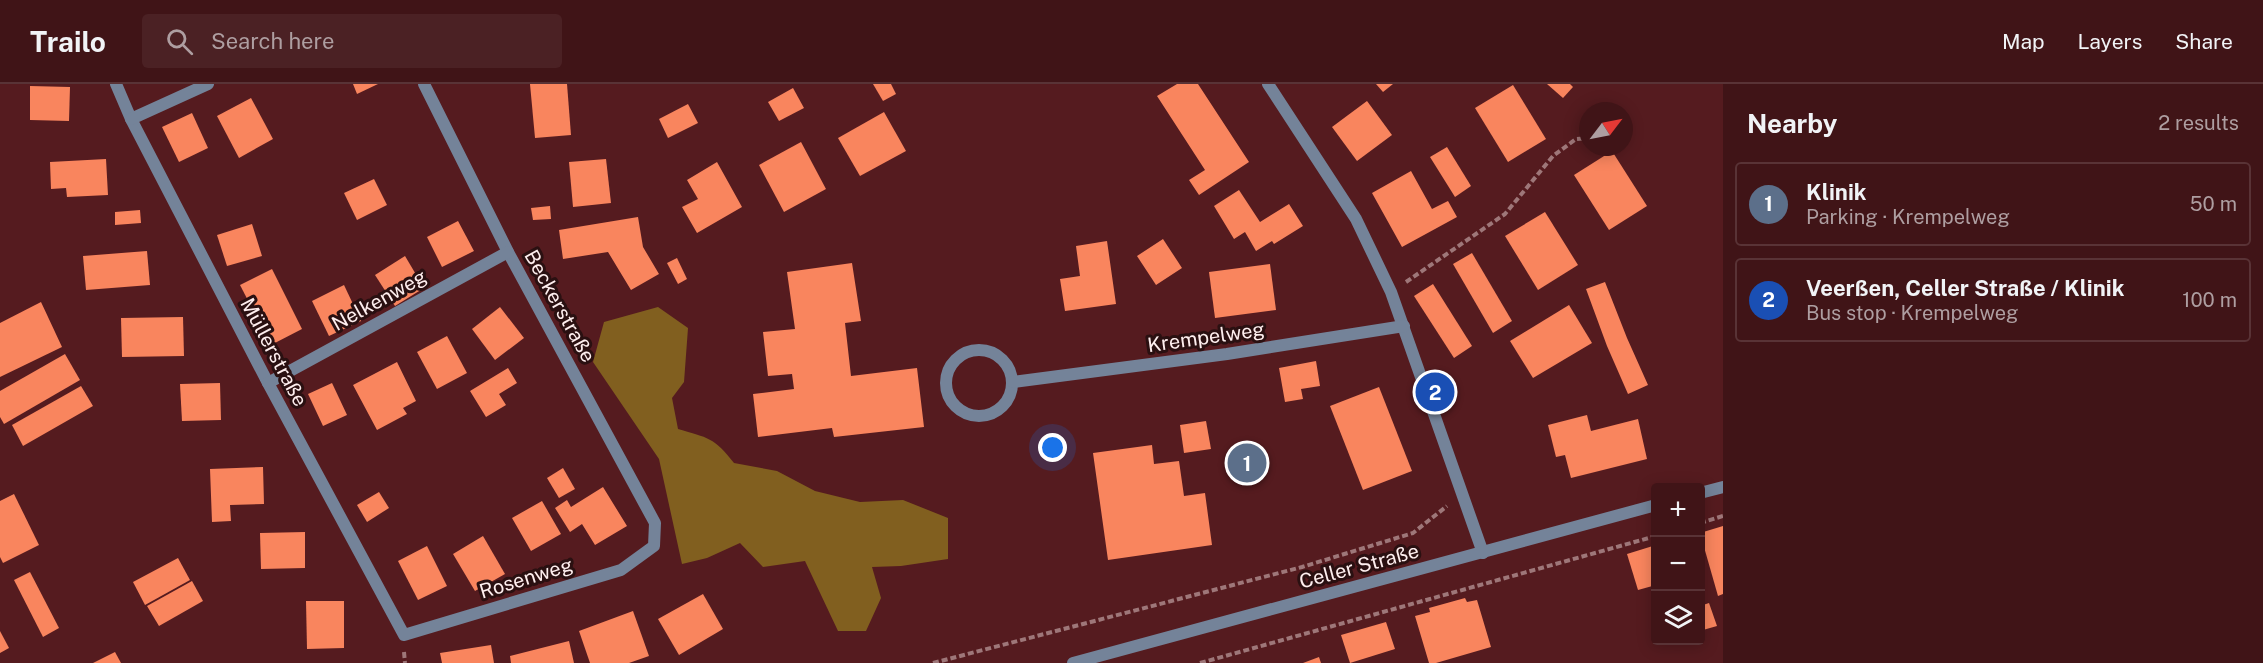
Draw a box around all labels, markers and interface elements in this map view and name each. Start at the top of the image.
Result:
search box [142,14,562,68]
text: Trailo [30,25,106,58]
icon: search [163,25,196,58]
text: Search here [211,28,334,54]
text: Map [2002,29,2045,54]
text: Layers [2078,29,2142,54]
text: Share [2175,29,2233,54]
north arrow [1579,102,1633,156]
text: Nearby [1747,108,1837,139]
text: 2 results [2158,111,2239,135]
text: Klinik [1806,179,1867,205]
text: 1 [1764,192,1773,216]
text: 50 m [2190,192,2237,216]
text: Parking · Krempelweg [1806,205,2010,229]
street label: Beckerstraße [519,246,601,366]
street label: Nelkenweg [327,264,431,336]
text: Veerßen, Celler Straße / Klinik [1806,275,2125,301]
text: 2 [1762,288,1775,312]
text: 100 m [2182,288,2237,312]
street label: Müllerstraße [235,294,313,410]
text: Bus stop · Krempelweg [1806,301,2019,325]
street label: Krempelweg [1146,317,1266,357]
pin: 2 [1416,370,1454,414]
your location [1038,433,1067,462]
pin: 1 [1228,440,1266,485]
map controls [1651,483,1705,645]
button: + [1651,483,1705,537]
button: − [1651,537,1705,591]
street label: Celler Straße [1297,539,1421,593]
street label: Rosenweg [476,552,576,604]
button: layers [1651,591,1705,645]

